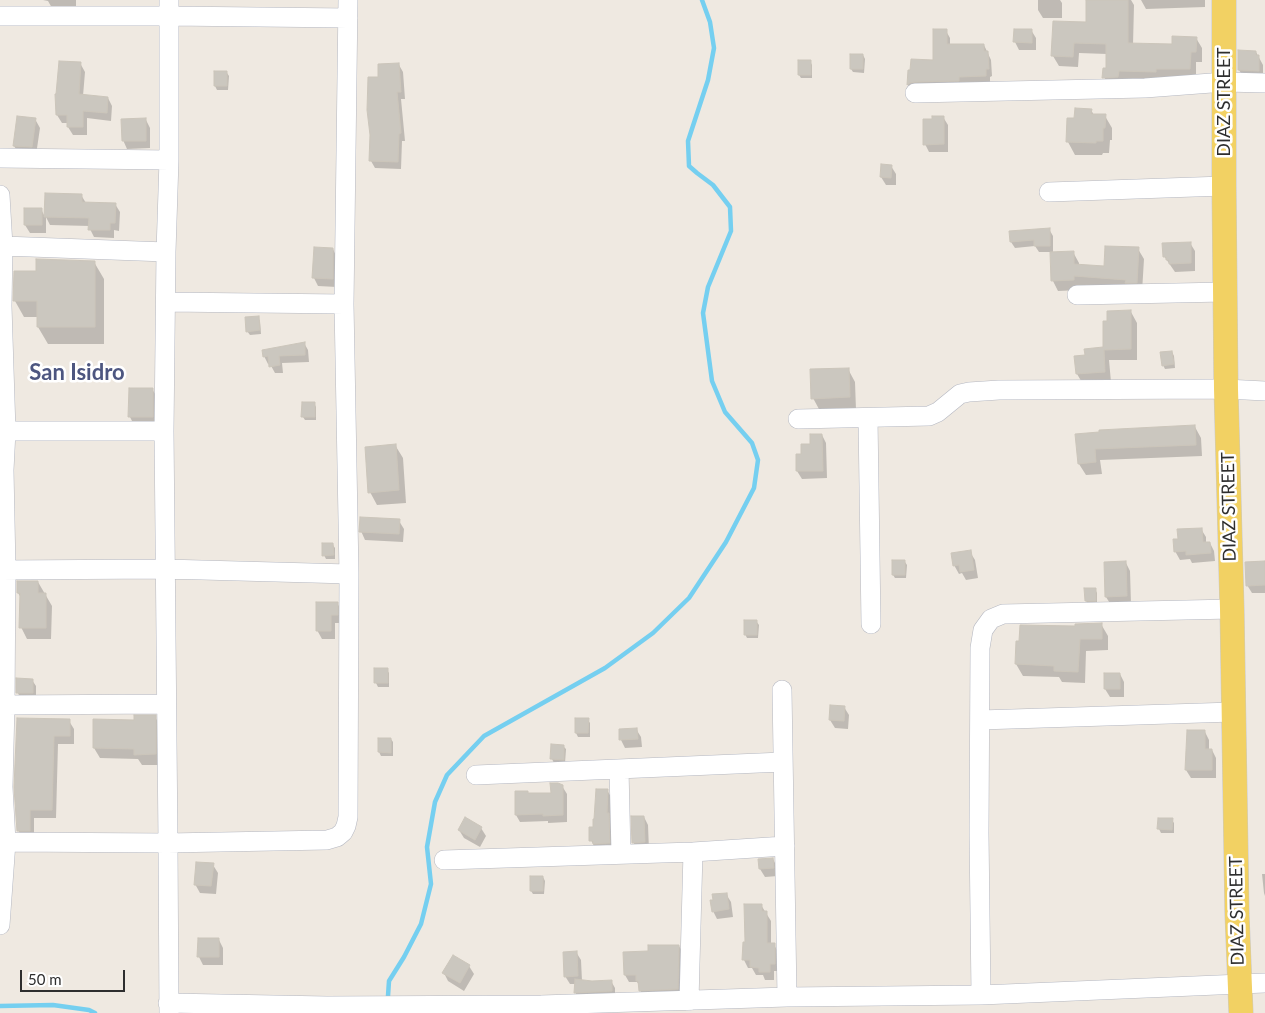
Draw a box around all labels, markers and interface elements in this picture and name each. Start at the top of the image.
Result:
street label: DIAZ STREET [1213,47,1235,157]
district label: San Isidro [29,360,125,386]
street label: DIAZ STREET [1217,452,1241,562]
street label: DIAZ STREET [1225,856,1249,966]
scale bar [22,960,128,992]
text: 50 m [28,970,62,988]

